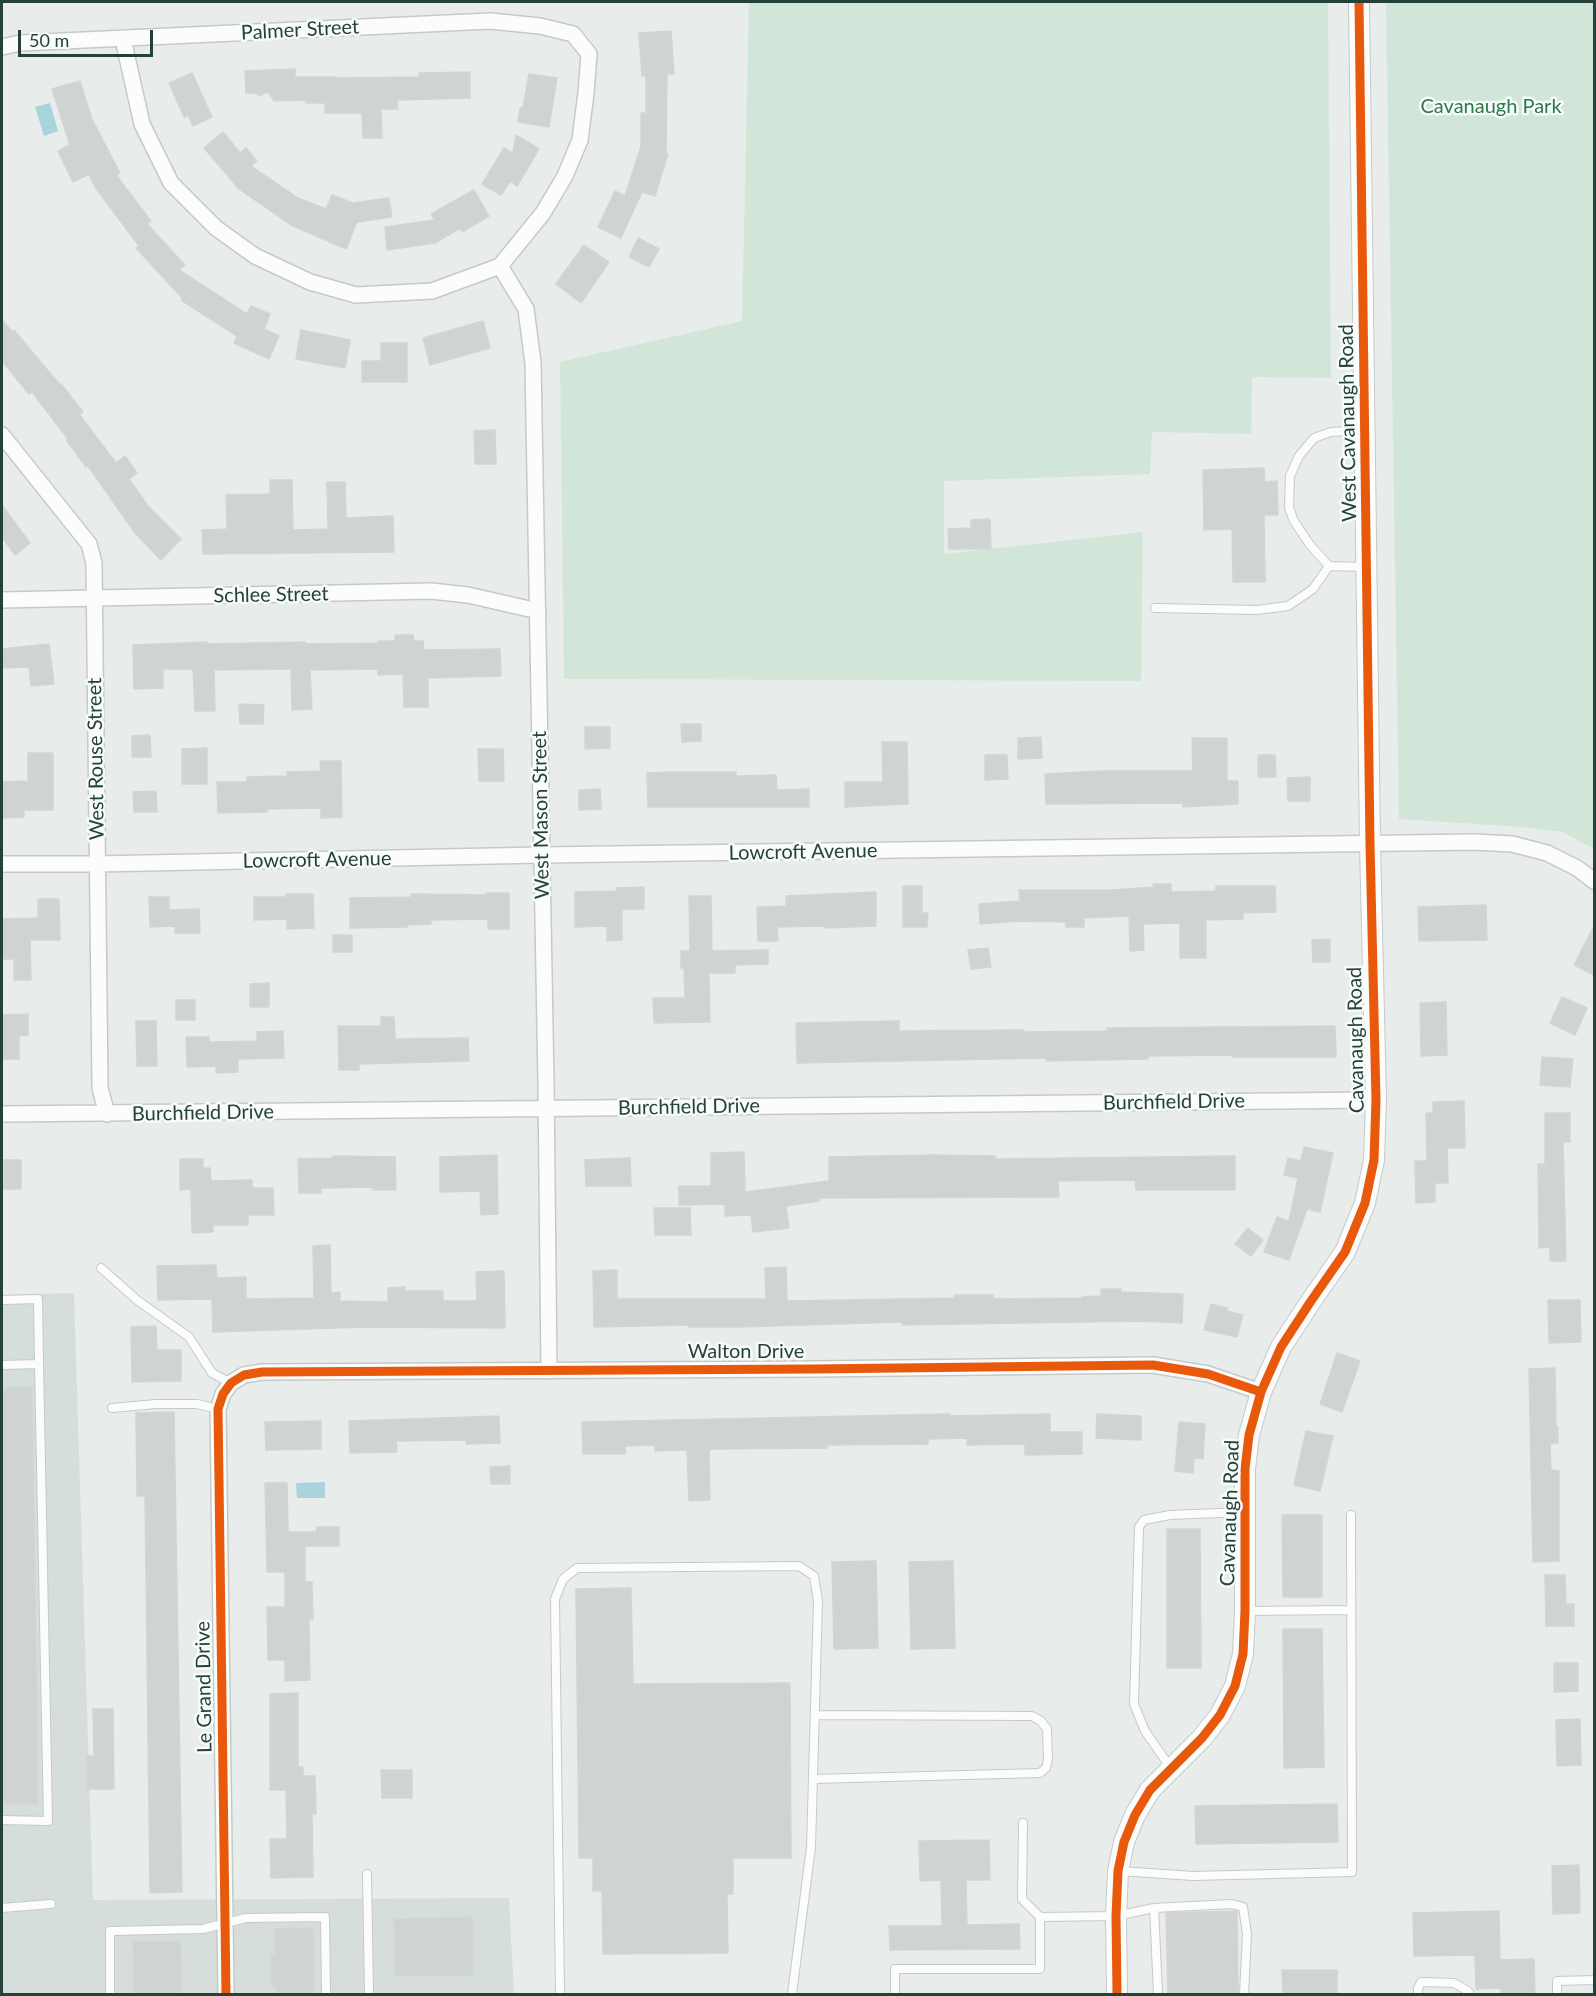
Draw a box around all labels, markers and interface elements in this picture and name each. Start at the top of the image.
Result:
street label: Palmer Street [240,15,360,45]
scale bar [21,18,156,56]
text: 50 m [29,29,69,51]
park label: Cavanaugh Park [1420,95,1562,119]
street label: West Cavanaugh Road [1334,324,1362,522]
street label: Schlee Street [213,582,329,608]
street label: West Rouse Street [83,678,109,840]
street label: West Mason Street [528,731,554,899]
street label: Lowcroft Avenue [728,839,878,865]
street label: Lowcroft Avenue [242,847,392,873]
street label: Cavanaugh Road [1343,967,1369,1113]
street label: Burchfield Drive [1103,1089,1245,1115]
street label: Burchfield Drive [618,1094,760,1120]
street label: Burchfield Drive [132,1100,274,1126]
street label: Walton Drive [688,1340,804,1364]
street label: Cavanaugh Road [1215,1439,1245,1587]
street label: Le Grand Drive [191,1621,217,1753]

